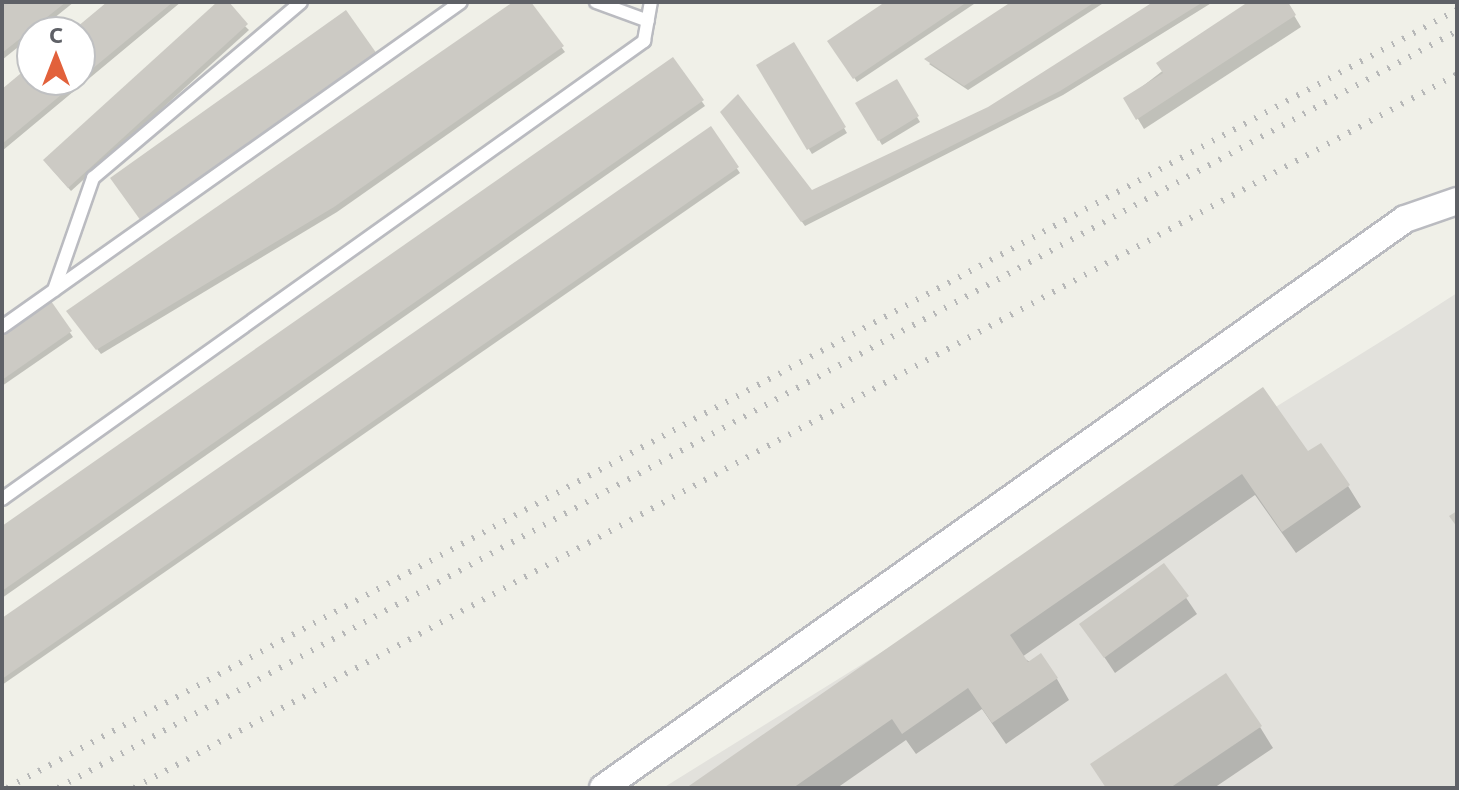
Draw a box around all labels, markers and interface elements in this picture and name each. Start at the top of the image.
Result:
north arrow [16,16,96,96]
text: С [49,19,63,49]

